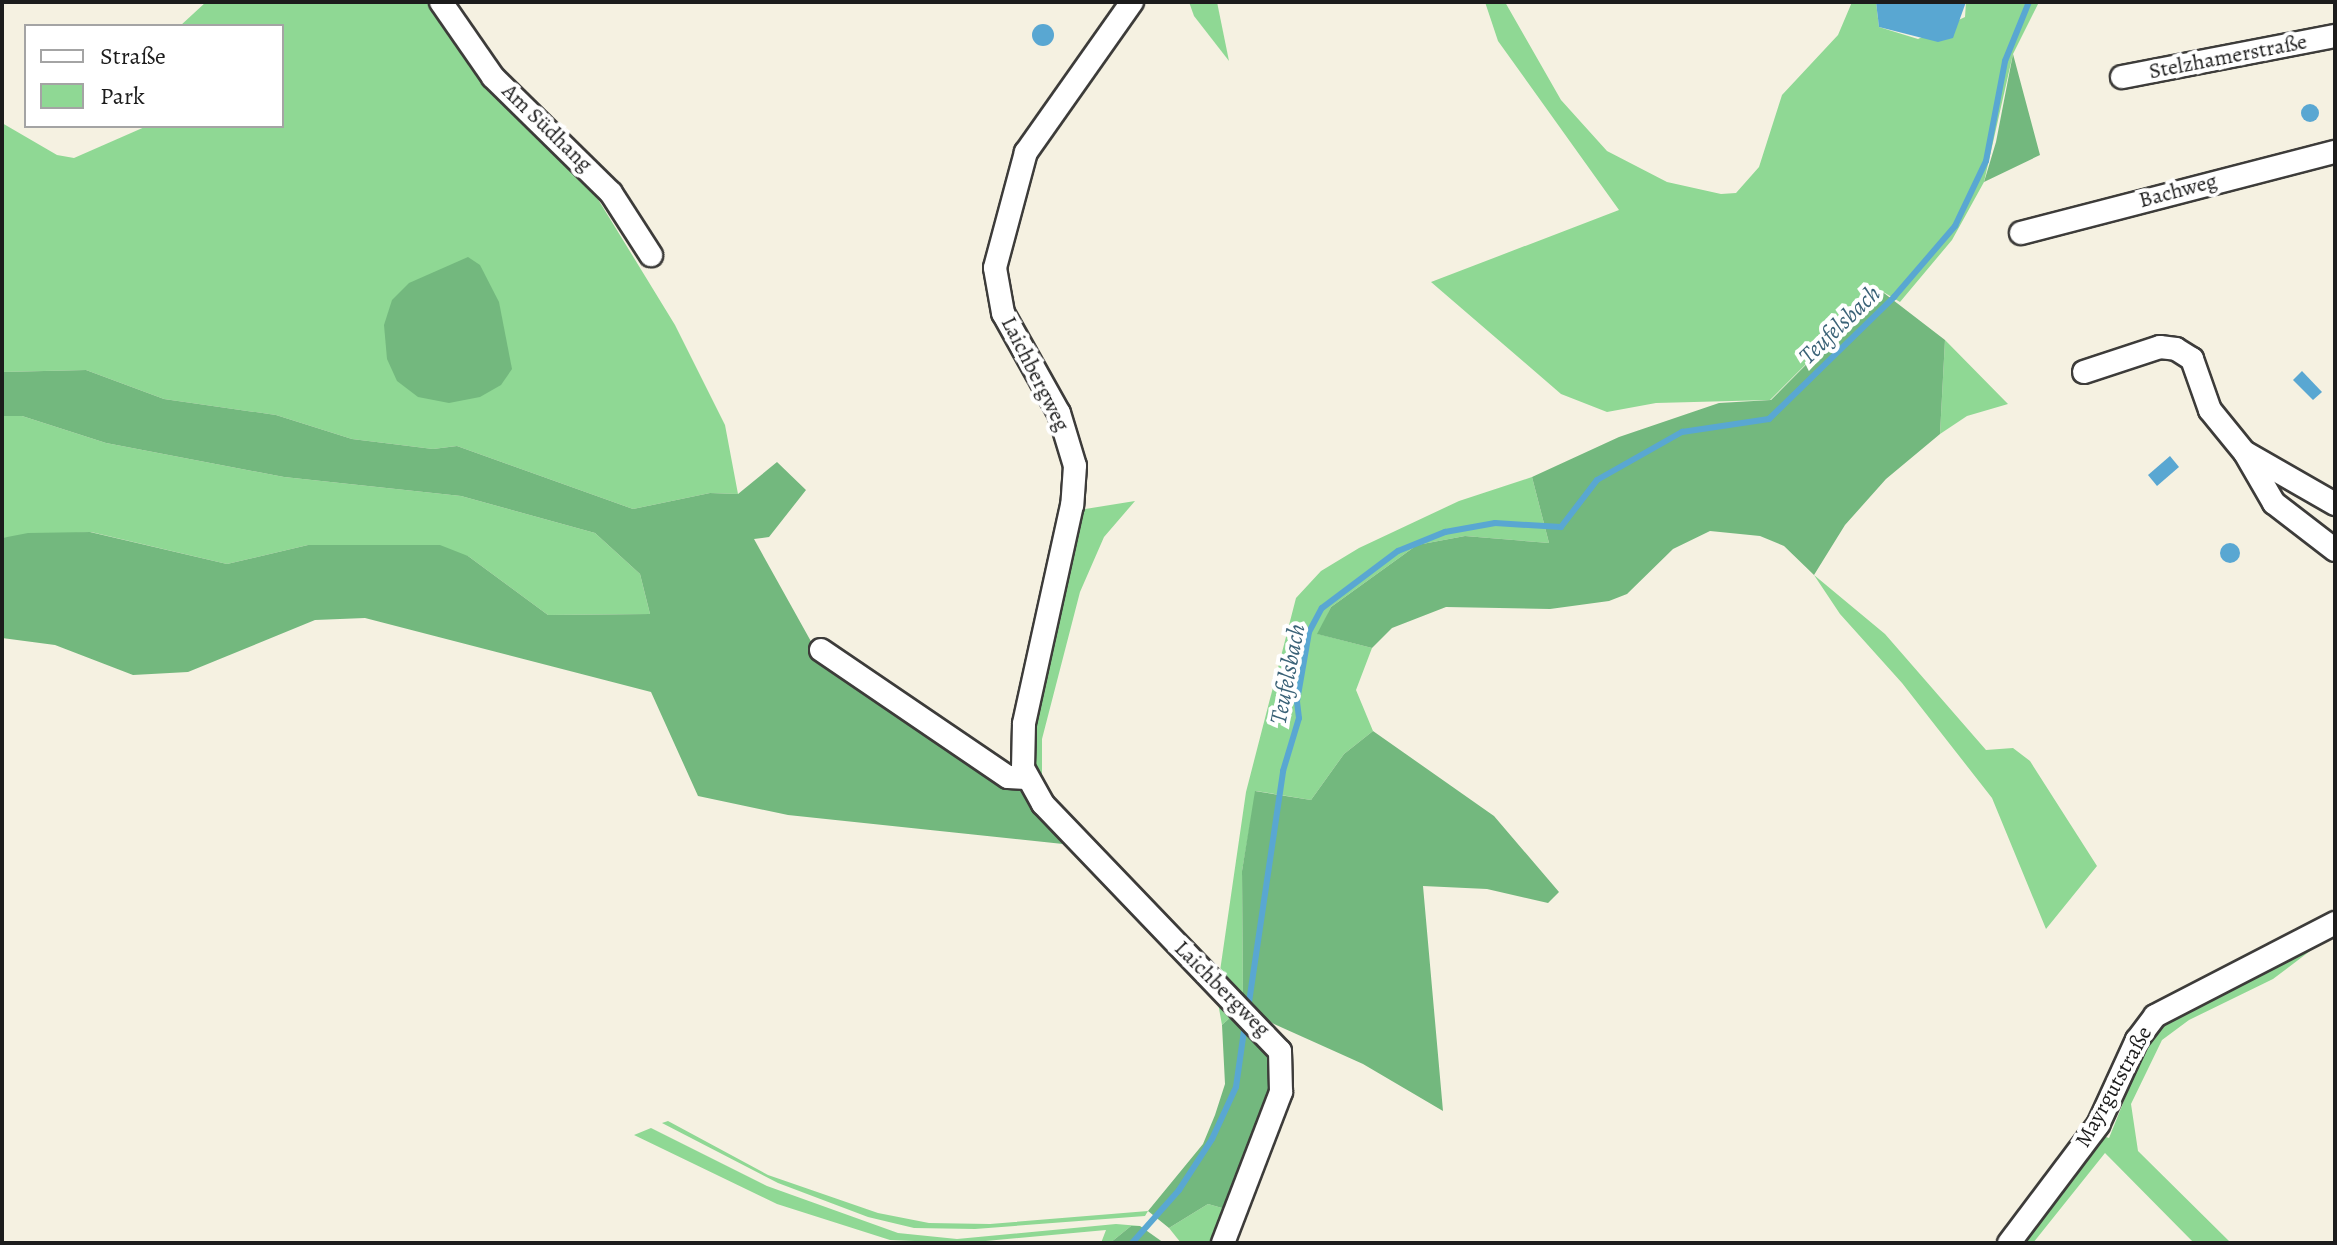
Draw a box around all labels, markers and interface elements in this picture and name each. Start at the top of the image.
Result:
legend [24,24,284,128]
street label: Stelzhamerstraße [2147,29,2309,85]
text: Straße [100,40,166,72]
street label: Am Südhang [496,78,598,178]
text: Park [100,80,145,112]
street label: Bachweg [2136,168,2220,214]
water label: Teufelsbach [1793,279,1887,371]
street label: Laichbergweg [995,312,1075,436]
water label: Teufelsbach [1264,621,1312,727]
street label: Laichbergweg [1168,935,1276,1043]
street label: Mayrgutstraße [2070,1022,2158,1152]

